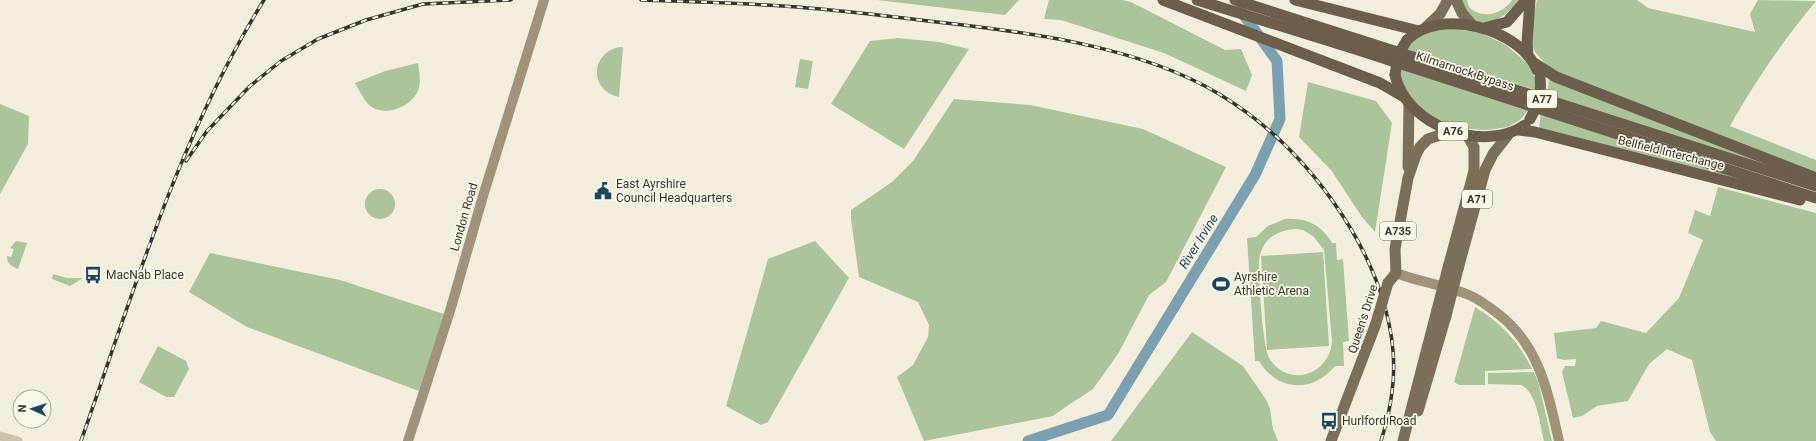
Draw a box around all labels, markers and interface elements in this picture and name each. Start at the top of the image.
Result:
street label: Kilmarnock Bypass [1414,49,1516,93]
road number: A77 [1527,90,1557,108]
road number: A76 [1438,122,1468,140]
street label: Bellfield Interchange [1617,133,1725,173]
place label: East Ayrshire Council Headquarters [616,177,732,205]
street label: London Road [448,181,480,253]
public building icon: East Ayrshire Council Headquarters [593,181,613,201]
road number: A71 [1462,190,1492,208]
water label: River Irvine [1176,211,1221,271]
road number: A735 [1380,222,1416,240]
bus stop icon: MacNab Place [83,265,103,285]
place label: MacNab Place [106,268,184,282]
place label: Ayrshire Athletic Arena [1234,270,1309,298]
sports icon: Ayrshire Athletic Arena [1211,274,1231,294]
street label: Queen's Drive [1345,283,1381,355]
north arrow [12,389,52,429]
text: N [16,404,29,413]
bus stop icon: Hurlford Road [1319,411,1339,431]
place label: Hurlford Road [1342,414,1416,428]

